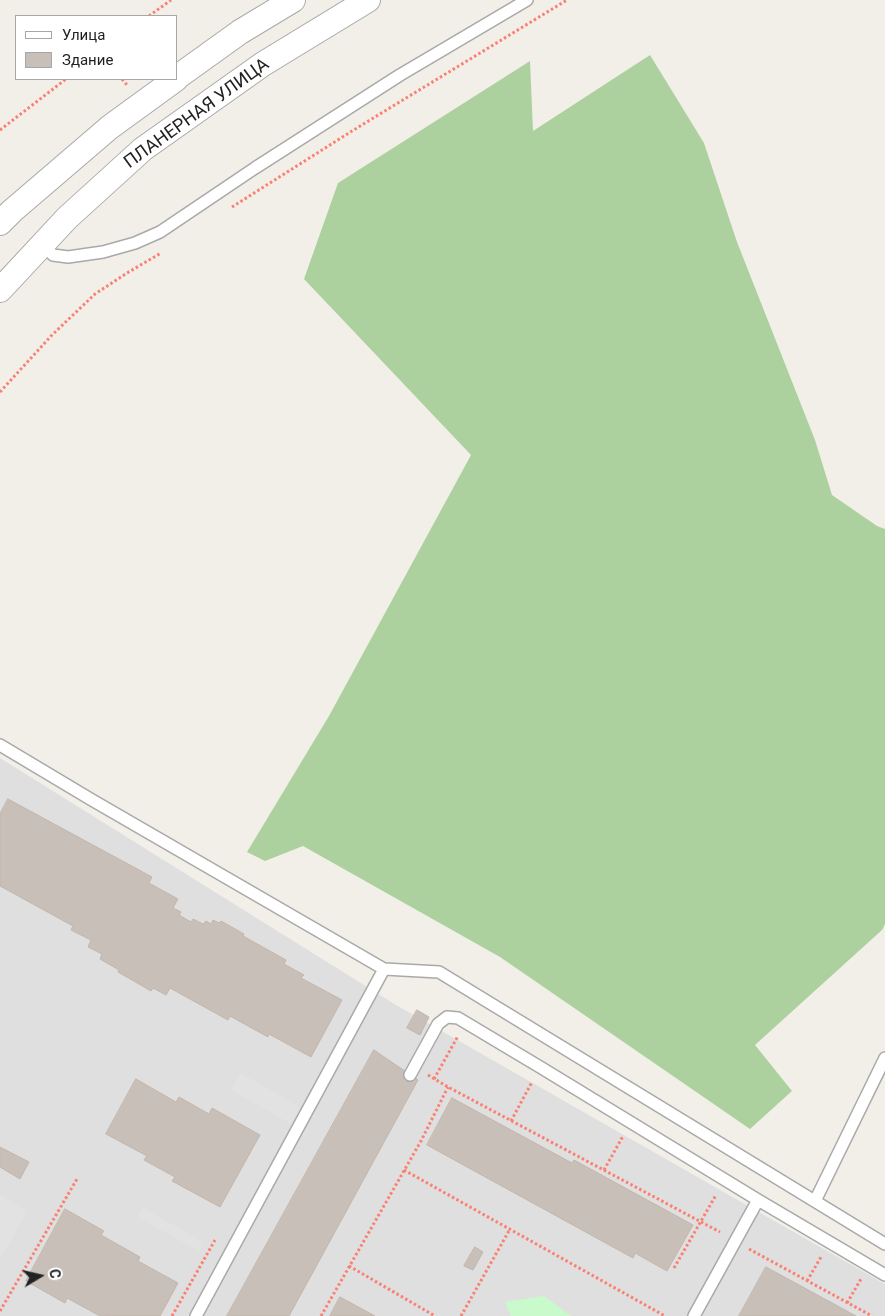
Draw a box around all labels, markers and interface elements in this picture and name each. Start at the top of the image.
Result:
legend [15,15,178,80]
text: Улица [62,26,105,44]
text: Здание [62,51,113,69]
street label: ПЛАНЕРНАЯ УЛИЦА [120,54,274,174]
north arrow [15,1251,65,1301]
text: С [46,1268,63,1279]

